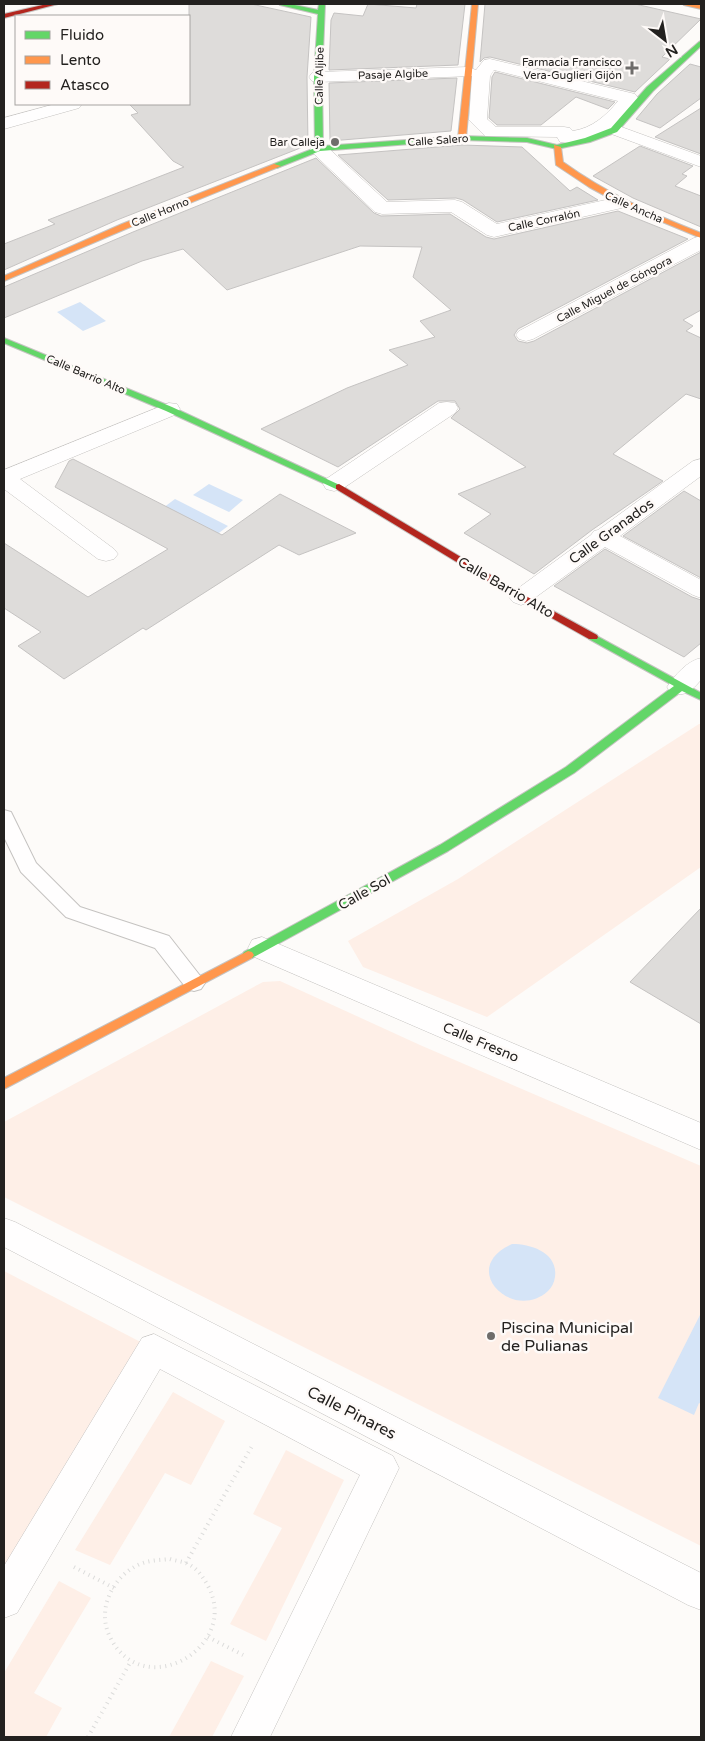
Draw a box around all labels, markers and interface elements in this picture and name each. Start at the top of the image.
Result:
legend [15,15,190,105]
north arrow [640,15,690,65]
text: Fluido [60,26,104,44]
text: N [662,41,681,61]
street label: Calle Aljibe [312,47,327,105]
text: Lento [60,51,101,69]
place label: Farmacia Francisco Vera-Guglieri Gijón [522,56,622,82]
marker: Farmacia Francisco Vera-Guglieri Gijón [626,62,638,74]
street label: Pasaje Algibe [358,67,428,82]
text: Atasco [60,76,109,94]
street label: Calle Salero [407,132,469,149]
place label: Bar Calleja [270,136,325,149]
marker: Bar Calleja [329,136,341,148]
street label: Calle Ancha [603,189,665,226]
street label: Calle Horno [130,195,191,230]
street label: Calle Corralón [507,207,581,234]
street label: Calle Miguel de Góngora [554,253,674,325]
street label: Calle Barrio Alto [44,352,128,397]
street label: Calle Granados [566,495,657,568]
street label: Calle Barrio Alto [455,553,557,622]
street label: Calle Sol [335,871,393,914]
street label: Calle Fresno [440,1019,521,1066]
place label: Piscina Municipal de Pulianas [501,1318,633,1356]
marker: Piscina Municipal de Pulianas [485,1330,497,1342]
street label: Calle Pinares [304,1382,399,1444]

